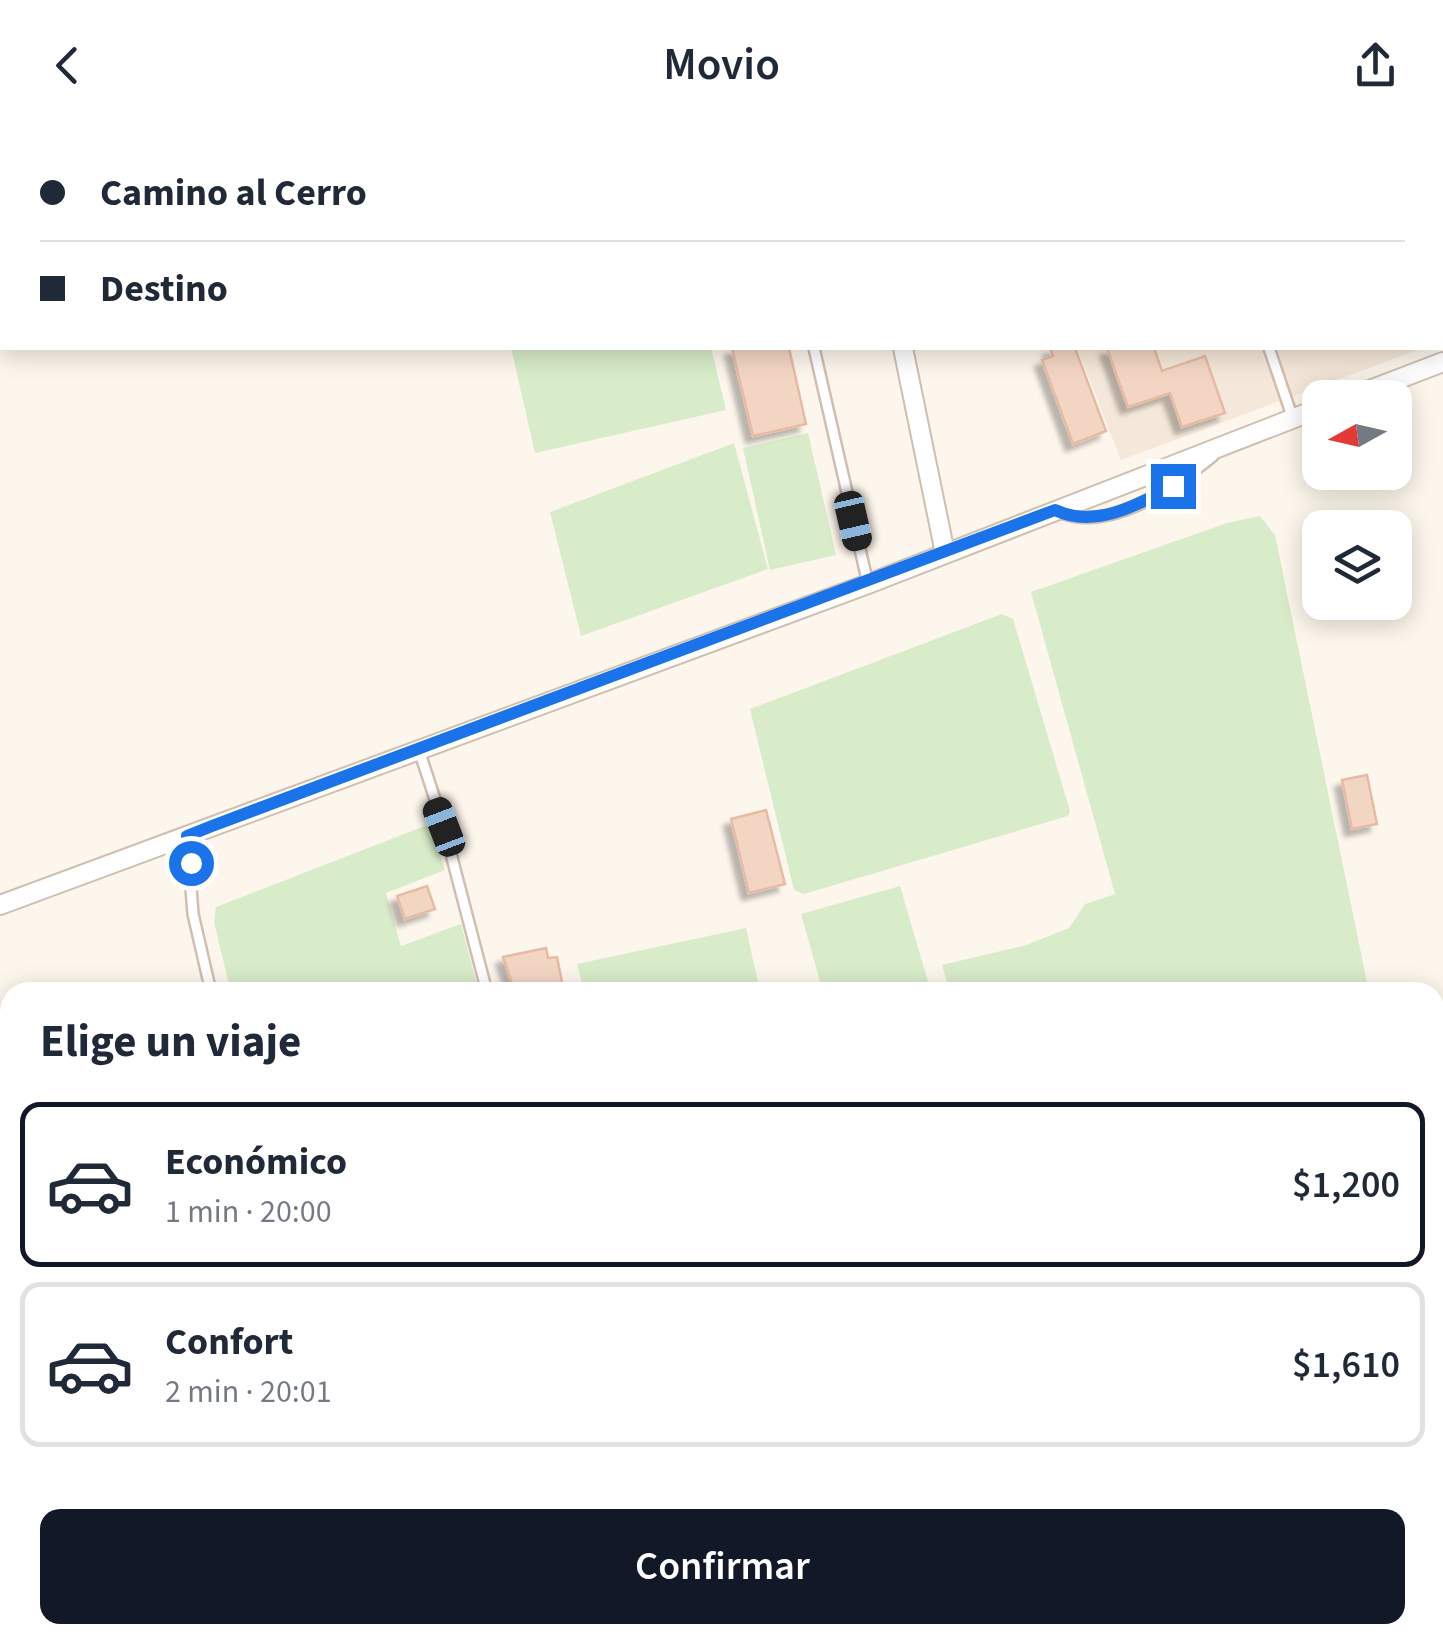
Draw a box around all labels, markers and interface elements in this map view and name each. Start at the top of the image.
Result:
text: Movio [663,33,780,97]
icon: back [40,38,95,93]
icon: share [1348,38,1403,93]
text: Camino al Cerro [100,166,367,220]
text: Destino [100,262,228,316]
north arrow [1302,380,1412,490]
map controls [1302,380,1412,620]
route end [1151,464,1196,509]
car [832,488,874,554]
button: layers [1302,510,1412,620]
car [419,794,469,860]
route start [169,841,214,886]
text: Elige un viaje [40,1010,301,1074]
text: Económico [165,1135,347,1189]
icon: car [45,1140,135,1230]
text: $1,200 [1292,1158,1400,1212]
text: 1 min · 20:00 [165,1189,332,1235]
text: Confort [165,1315,293,1369]
icon: car [45,1320,135,1410]
text: $1,610 [1292,1338,1400,1392]
text: 2 min · 20:01 [165,1369,332,1415]
button: Confirmar [40,1509,1405,1624]

